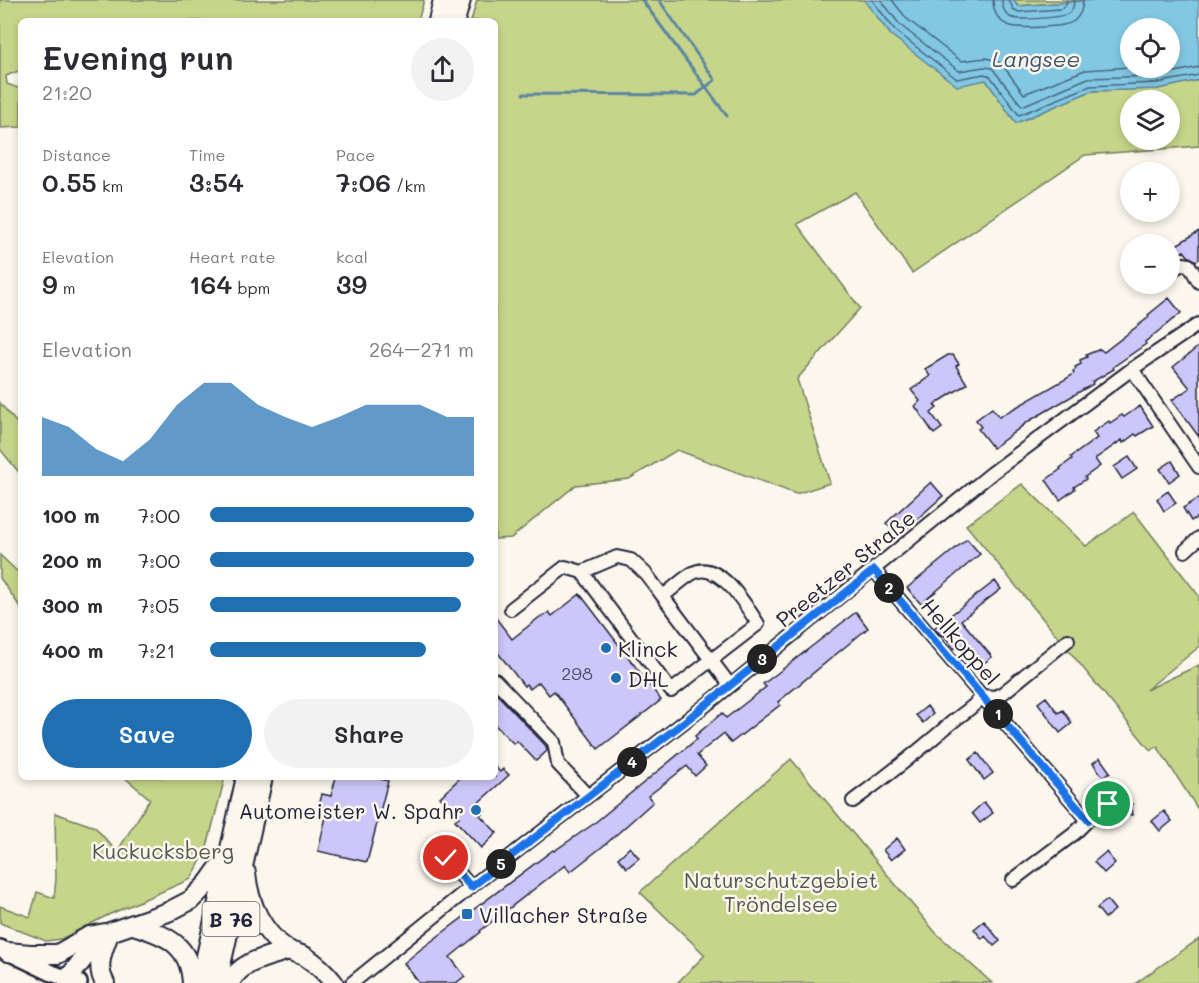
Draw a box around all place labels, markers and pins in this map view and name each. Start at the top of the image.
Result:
pin: 2 [874,573,904,603]
place label: Klinck [618,635,678,662]
marker: Klinck [599,641,613,655]
pin: 3 [747,644,777,674]
place label: DHL [628,665,668,692]
marker: DHL [609,671,623,685]
pin: 1 [983,699,1013,729]
pin: 4 [617,747,647,777]
pin [1082,778,1133,829]
place label: Automeister W. Spahr [239,797,464,824]
marker: Automeister W. Spahr [469,803,483,817]
pin [420,832,471,883]
pin: 5 [486,849,516,879]
place label: Villacher Straße [479,901,648,928]
marker: Villacher Straße [460,907,474,921]

